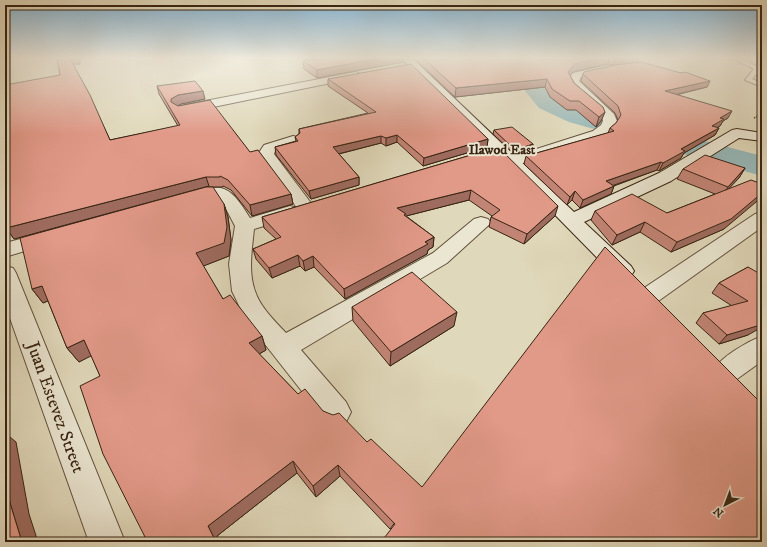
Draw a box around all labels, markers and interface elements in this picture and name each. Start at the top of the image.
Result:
district label: Ilawod East [469,141,536,159]
street label: Juan Estevez Street [20,337,89,476]
north arrow [705,485,745,525]
text: N [711,503,727,520]

